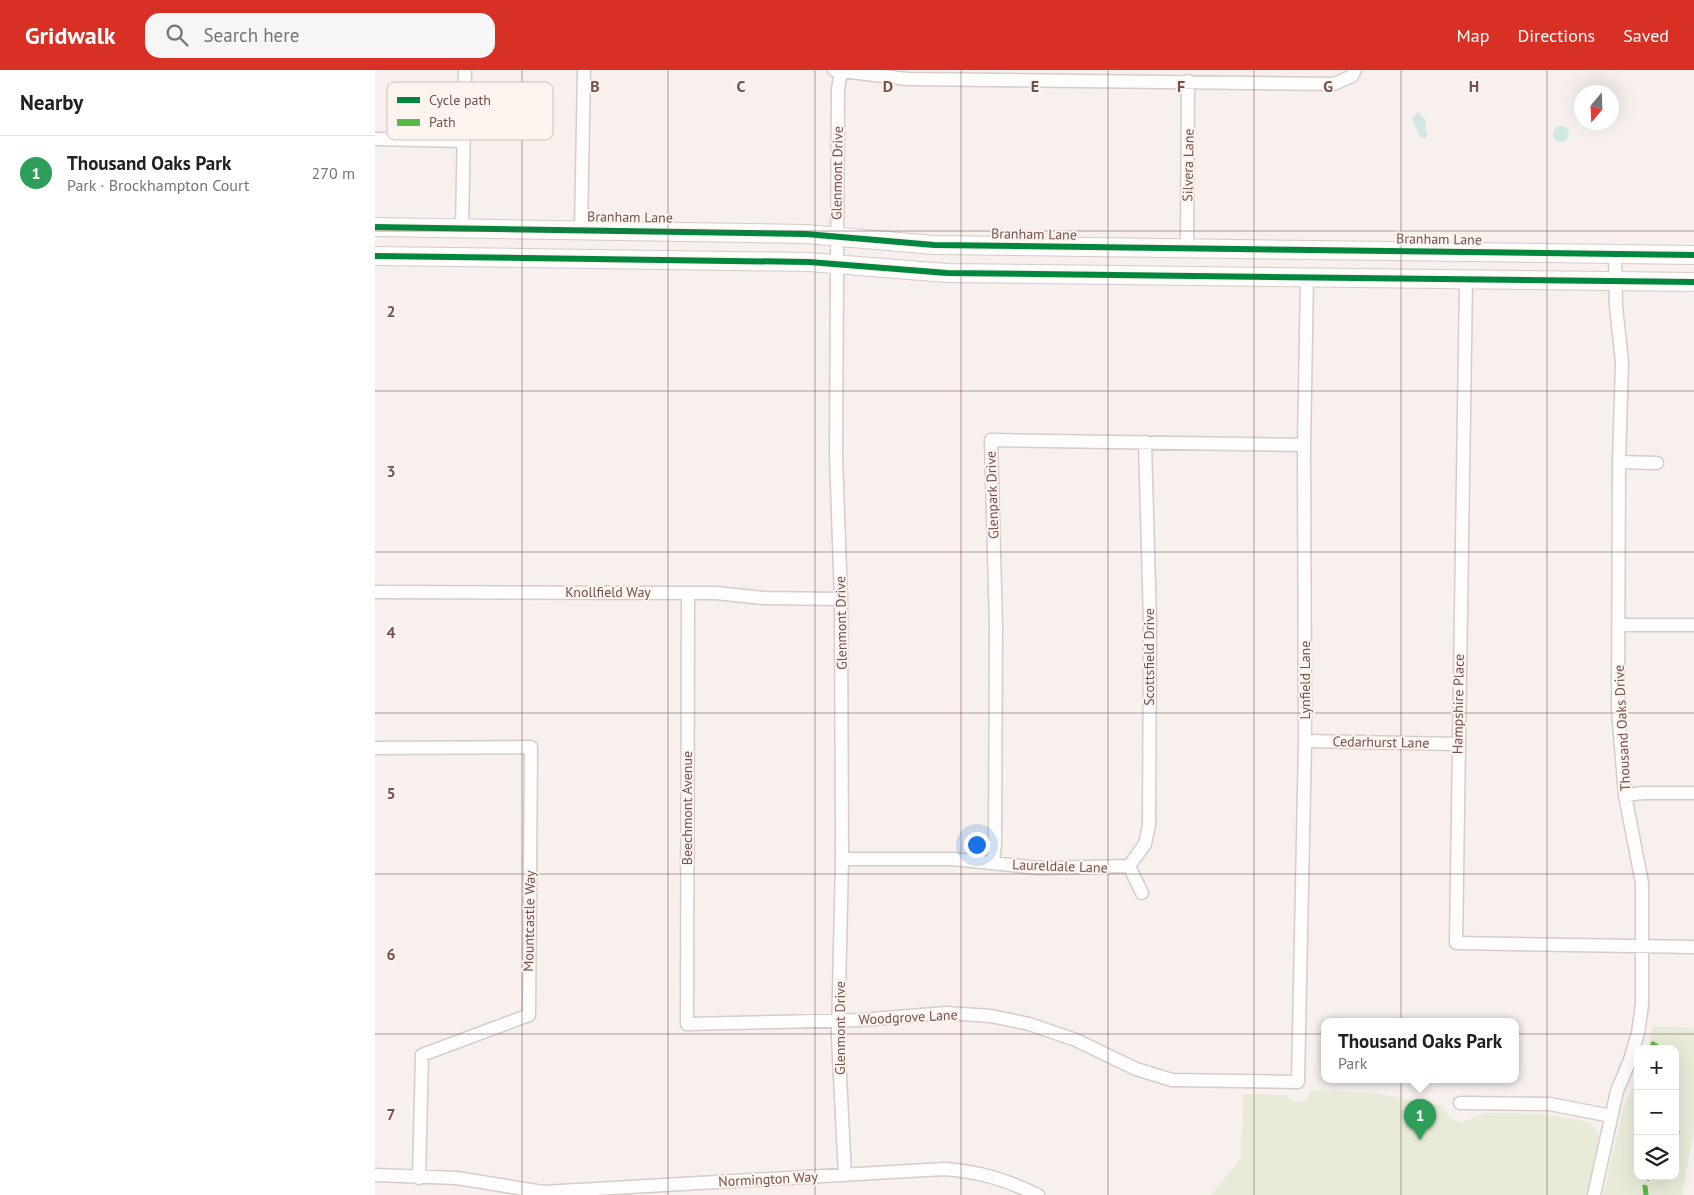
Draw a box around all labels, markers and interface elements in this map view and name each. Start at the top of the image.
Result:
search box [145,13,495,58]
text: Gridwalk [25,20,115,51]
icon: search [163,21,191,49]
text: Search here [203,23,299,47]
text: Map [1457,24,1489,47]
text: Directions [1517,24,1595,47]
text: Saved [1623,24,1669,47]
text: B [590,76,600,96]
text: C [737,76,746,96]
text: D [883,76,893,96]
text: E [1031,76,1039,96]
text: F [1177,76,1185,96]
text: G [1323,76,1333,96]
text: H [1469,76,1479,96]
legend [387,82,553,140]
north arrow [1574,85,1619,130]
text: Nearby [20,89,83,116]
text: Cycle path [429,91,491,109]
text: Path [429,113,456,131]
street label: Glenmont Drive [827,126,847,220]
street label: Silvera Lane [1178,128,1198,202]
text: Thousand Oaks Park [67,151,231,175]
text: 1 [31,163,41,183]
text: 270 m [312,163,355,183]
text: Park · Brockhampton Court [67,175,249,195]
street label: Branham Lane [587,207,673,227]
street label: Branham Lane [991,224,1077,244]
street label: Branham Lane [1396,229,1482,249]
text: 2 [386,301,396,321]
street label: Glenpark Drive [981,451,1003,539]
text: 3 [386,461,396,481]
street label: Glenmont Drive [831,576,851,670]
street label: Knollfield Way [565,583,651,601]
street label: Scottsfield Drive [1140,608,1158,706]
text: 4 [386,622,396,642]
street label: Lynfield Lane [1296,641,1314,719]
street label: Hampshire Place [1448,654,1468,754]
street label: Thousand Oaks Drive [1610,664,1634,792]
street label: Cedarhurst Lane [1332,732,1430,752]
street label: Beechmont Avenue [678,751,696,865]
text: 5 [386,783,396,803]
your location [964,832,990,858]
street label: Laureldale Lane [1012,855,1108,877]
street label: Mountcastle Way [519,870,539,972]
text: 6 [386,944,396,964]
street label: Glenmont Drive [831,981,849,1075]
street label: Woodgrove Lane [858,1005,958,1029]
popup [1321,1018,1519,1083]
text: Thousand Oaks Park [1338,1029,1502,1053]
map controls [1634,1045,1679,1180]
button: + [1634,1045,1679,1090]
text: Park [1338,1053,1367,1073]
button: − [1634,1090,1679,1135]
pin: 1 [1404,1099,1436,1140]
text: 7 [386,1104,396,1124]
button: layers [1634,1135,1679,1180]
street label: Normington Way [718,1167,819,1191]

